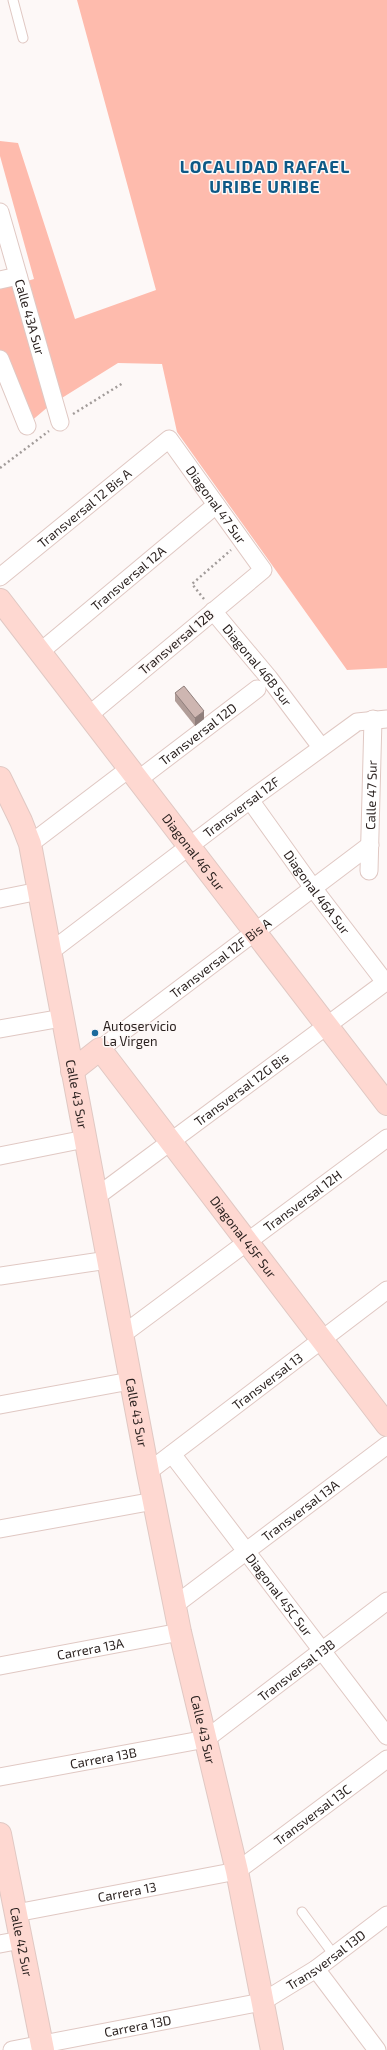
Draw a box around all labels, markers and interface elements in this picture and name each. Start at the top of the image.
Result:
district label: LOCALIDAD RAFAEL URIBE URIBE [180,156,350,196]
street label: Calle 43A Sur [12,277,48,357]
street label: Diagonal 47 Sur [183,463,250,547]
street label: Transversal 12 Bis A [34,465,134,551]
street label: Transversal 12A [88,542,169,614]
street label: Transversal 12B [135,606,217,678]
street label: Diagonal 46B Sur [219,621,295,709]
street label: Transversal 12D [156,699,240,769]
street label: Calle 47 Sur [362,760,380,830]
street label: Transversal 12F [200,773,283,841]
street label: Diagonal 46 Sur [159,810,228,894]
street label: Diagonal 46A Sur [281,847,354,937]
street label: Transversal 12F Bis A [167,915,274,1001]
place label: Autoservicio La Virgen [103,1018,177,1049]
marker: Autoservicio La Virgen [90,1028,100,1038]
street label: Transversal 12G Bis [191,1049,292,1129]
street label: Calle 43 Sur [63,1058,91,1130]
street label: Transversal 12H [260,1167,345,1235]
street label: Diagonal 45F Sur [207,1193,280,1281]
street label: Transversal 13 [229,1349,306,1413]
street label: Calle 43 Sur [122,1376,151,1449]
street label: Transversal 13A [259,1476,342,1545]
street label: Diagonal 45C Sur [243,1550,316,1639]
street label: Carrera 13A [56,1635,125,1663]
street label: Transversal 13B [255,1636,338,1705]
street label: Calle 43 Sur [187,1694,219,1766]
street label: Carrera 13B [69,1744,138,1772]
street label: Transversal 13C [271,1781,354,1849]
street label: Carrera 13 [96,1878,158,1905]
street label: Calle 42 Sur [7,1906,36,1978]
street label: Transversal 13D [283,1926,368,1993]
street label: Carrera 13D [103,2012,173,2040]

